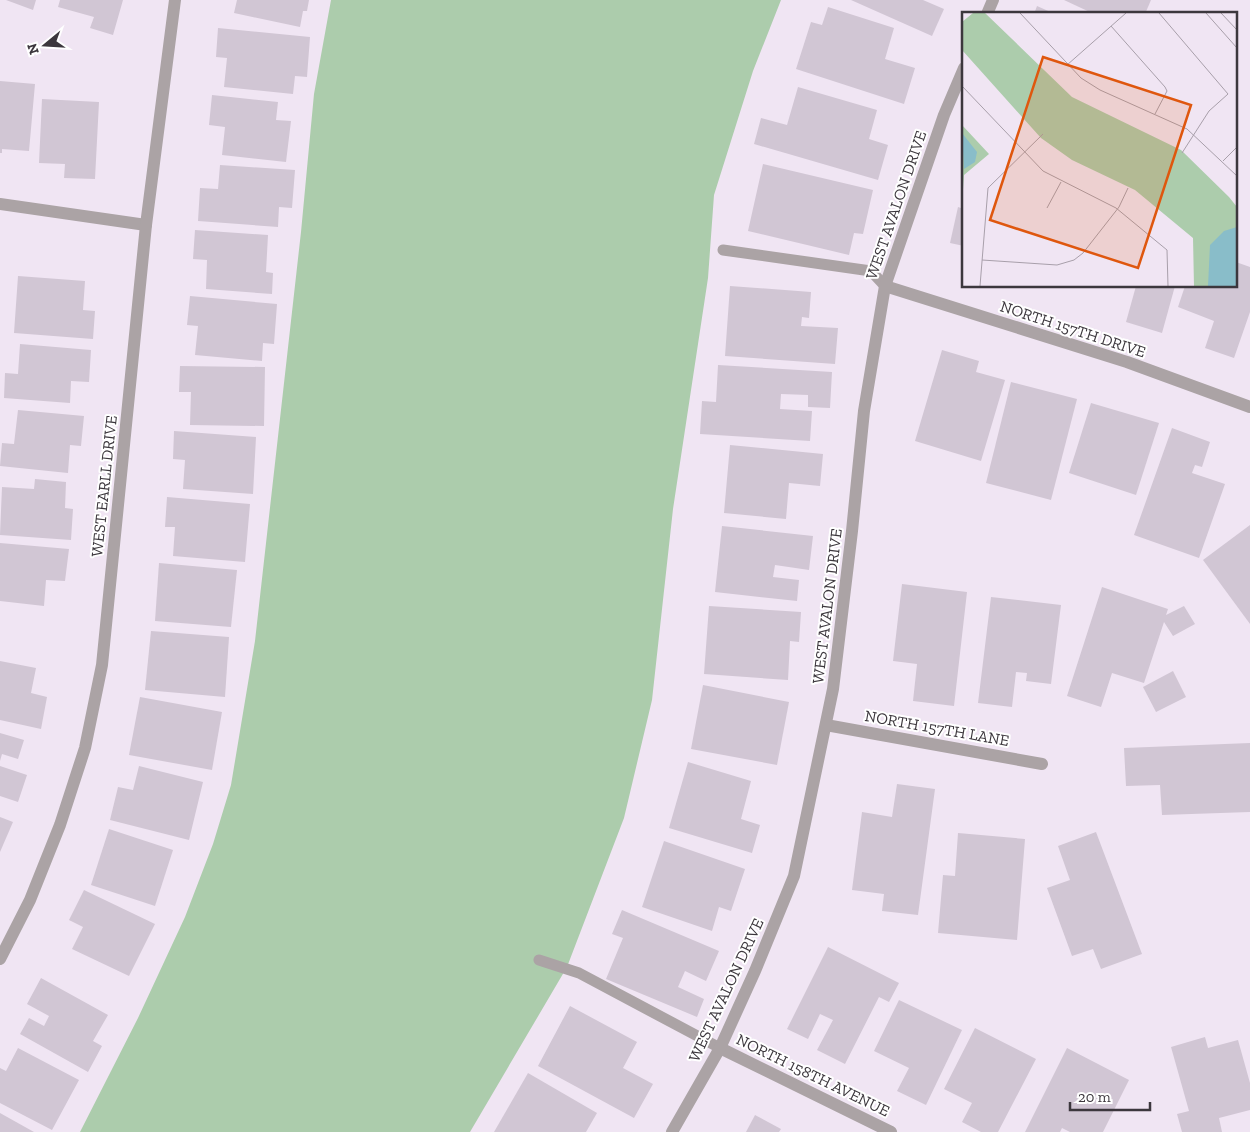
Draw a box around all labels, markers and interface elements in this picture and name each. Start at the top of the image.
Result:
inset map [962,12,1238,288]
north arrow [20,20,70,70]
text: N [23,41,43,57]
street label: WEST AVALON DRIVE [862,128,930,282]
street label: NORTH 157TH DRIVE [998,296,1148,362]
street label: WEST EARLL DRIVE [87,414,121,558]
street label: WEST AVALON DRIVE [808,527,846,685]
street label: NORTH 157TH LANE [863,706,1011,750]
street label: WEST AVALON DRIVE [684,915,768,1065]
street label: NORTH 158TH AVENUE [733,1030,893,1120]
scale bar [1070,1080,1150,1112]
text: 20 m [1078,1088,1111,1106]

